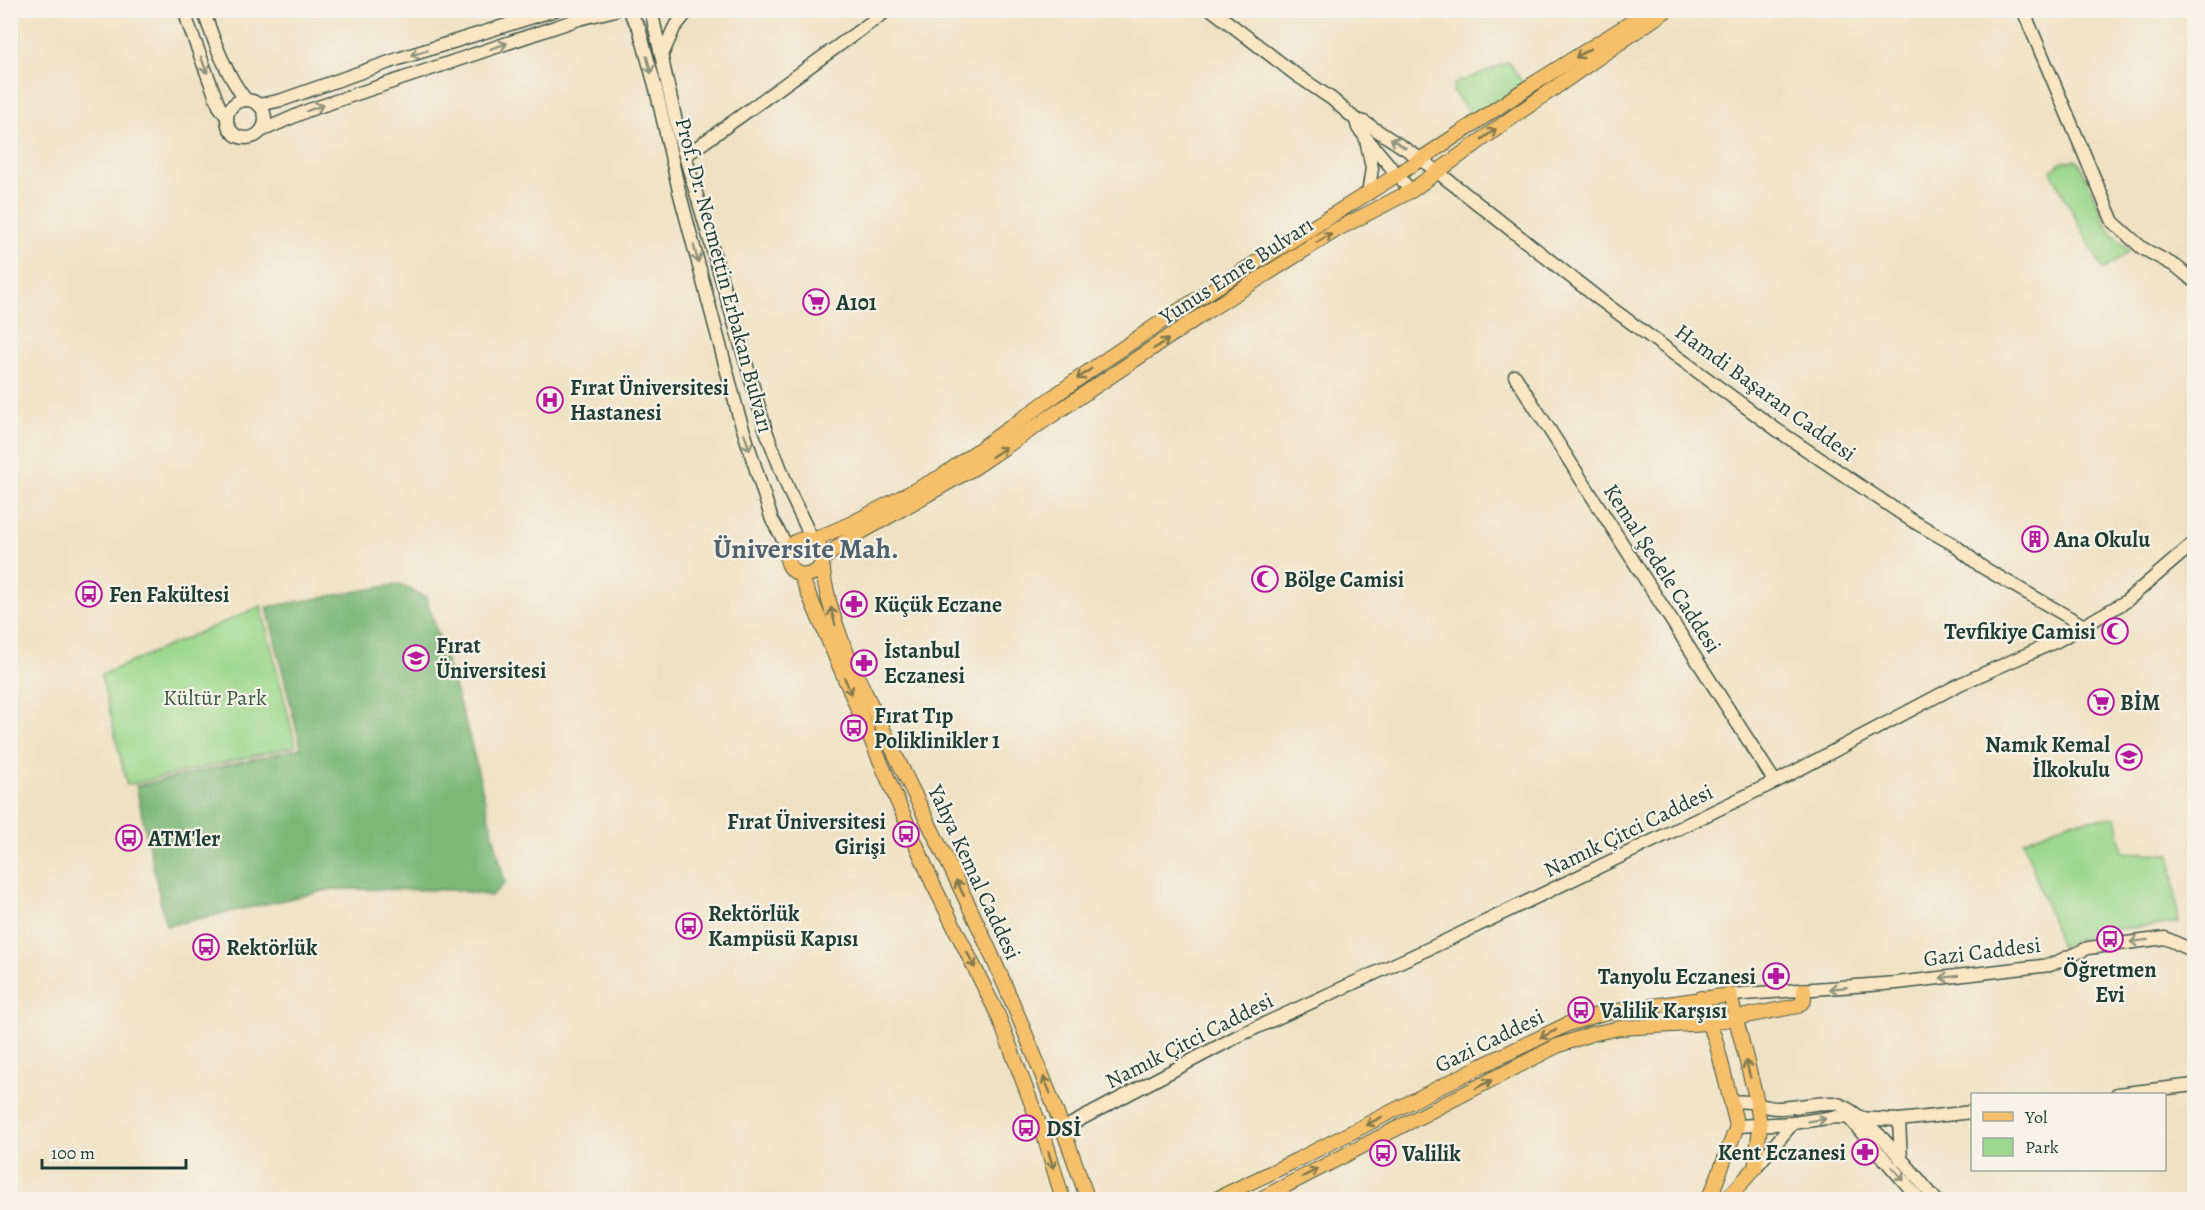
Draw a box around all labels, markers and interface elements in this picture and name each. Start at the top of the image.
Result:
one-way arrow [489,40,508,51]
one-way arrow [1575,47,1592,59]
one-way arrow [410,48,429,59]
one-way arrow [199,55,210,74]
one-way arrow [644,55,656,74]
one-way arrow [305,101,323,112]
street label: Prof. Dr. Necmettin Erbakan Bulvarı [667,114,781,436]
one-way arrow [1480,128,1496,140]
one-way arrow [1389,137,1406,150]
street label: Yunus Emre Bulvarı [1153,210,1319,332]
one-way arrow [1316,231,1333,244]
one-way arrow [690,244,702,263]
supermarket icon: A101 [801,287,831,317]
place label: A101 [835,288,877,318]
street label: Hamdi Başaran Caddesi [1669,317,1862,469]
one-way arrow [1152,337,1169,349]
one-way arrow [1076,368,1092,381]
place label: Fırat Üniversitesi Hastanesi [570,373,729,428]
hospital icon: Fırat Üniversitesi Hastanesi [535,385,565,415]
one-way arrow [742,432,753,451]
one-way arrow [990,446,1006,458]
street label: Kemal Şedele Caddesi [1596,478,1728,659]
building icon: Ana Okulu [2020,524,2050,554]
place label: Ana Okulu [2053,525,2151,555]
district label: Üniversite Mah. [713,530,899,568]
mosque icon: Bölge Camisi [1250,564,1280,594]
place label: Bölge Camisi [1284,565,1404,595]
bus stop icon: Fen Fakültesi [74,579,104,609]
place label: Fen Fakültesi [109,580,229,610]
pharmacy icon: Küçük Eczane [839,589,869,619]
place label: Küçük Eczane [874,590,1002,620]
one-way arrow [827,607,839,626]
mosque icon: Tevfikiye Camisi [2100,616,2130,646]
place label: Tevfikiye Camisi [1944,617,2096,647]
place label: Fırat Üniversitesi [436,631,546,686]
place label: İstanbul Eczanesi [884,636,965,691]
school or university icon: Fırat Üniversitesi [401,643,431,673]
pharmacy icon: İstanbul Eczanesi [849,648,879,678]
one-way arrow [843,677,854,695]
park label: Kültür Park [163,683,267,713]
supermarket icon: BİM [2086,687,2116,717]
place label: BİM [2120,688,2160,718]
place label: Fırat Tıp Poliklinikler 1 [874,701,1000,756]
bus stop icon: Fırat Tıp Poliklinikler 1 [839,713,869,743]
place label: Namık Kemal İlkokulu [1985,730,2111,785]
school or university icon: Namık Kemal İlkokulu [2114,742,2144,772]
street label: Namık Çitci Caddesi [1539,777,1718,885]
street label: Yahya Kemal Caddesi [920,779,1028,965]
place label: Fırat Üniversitesi Girişi [727,807,886,862]
bus stop icon: Fırat Üniversitesi Girişi [891,819,921,849]
bus stop icon: ATM'ler [114,823,144,853]
place label: ATM'ler [147,824,220,854]
one-way arrow [954,879,965,897]
place label: Rektörlük Kampüsü Kapısı [708,899,858,954]
bus stop icon: Rektörlük Kampüsü Kapısı [674,911,704,941]
bus stop icon: Öğretmen Evi [2095,924,2125,954]
street label: Gazi Caddesi [1922,930,2042,974]
bus stop icon: Rektörlük [191,932,221,962]
place label: Rektörlük [226,933,318,963]
one-way arrow [2130,936,2149,947]
one-way arrow [965,950,977,968]
place label: Öğretmen Evi [2063,955,2157,1010]
pharmacy icon: Tanyolu Eczanesi [1761,961,1791,991]
place label: Tanyolu Eczanesi [1598,962,1756,992]
one-way arrow [1940,972,1959,983]
one-way arrow [1829,982,1849,993]
street label: Namık Çitci Caddesi [1100,986,1279,1096]
bus stop icon: Valilik Karşısı [1566,995,1596,1025]
place label: Valilik Karşısı [1599,996,1727,1026]
street label: Gazi Caddesi [1430,1002,1549,1080]
one-way arrow [1540,1028,1558,1040]
one-way arrow [1742,1060,1754,1079]
one-way arrow [1040,1077,1051,1095]
one-way arrow [1474,1077,1492,1089]
legend [1971,1093,2166,1171]
text: Yol [2024,1105,2048,1129]
bus stop icon: DSİ [1011,1113,1041,1143]
place label: DSİ [1046,1114,1081,1144]
one-way arrow [1806,1114,1826,1125]
one-way arrow [1366,1115,1383,1127]
scale bar [42,1132,186,1170]
text: Park [2025,1135,2059,1159]
pharmacy icon: Kent Eczanesi [1850,1137,1880,1167]
bus stop icon: Valilik [1368,1138,1398,1168]
place label: Kent Eczanesi [1718,1138,1846,1168]
place label: Valilik [1401,1139,1461,1169]
text: 100 m [51,1141,95,1165]
one-way arrow [1046,1150,1057,1169]
one-way arrow [1891,1166,1905,1181]
one-way arrow [1301,1167,1318,1179]

